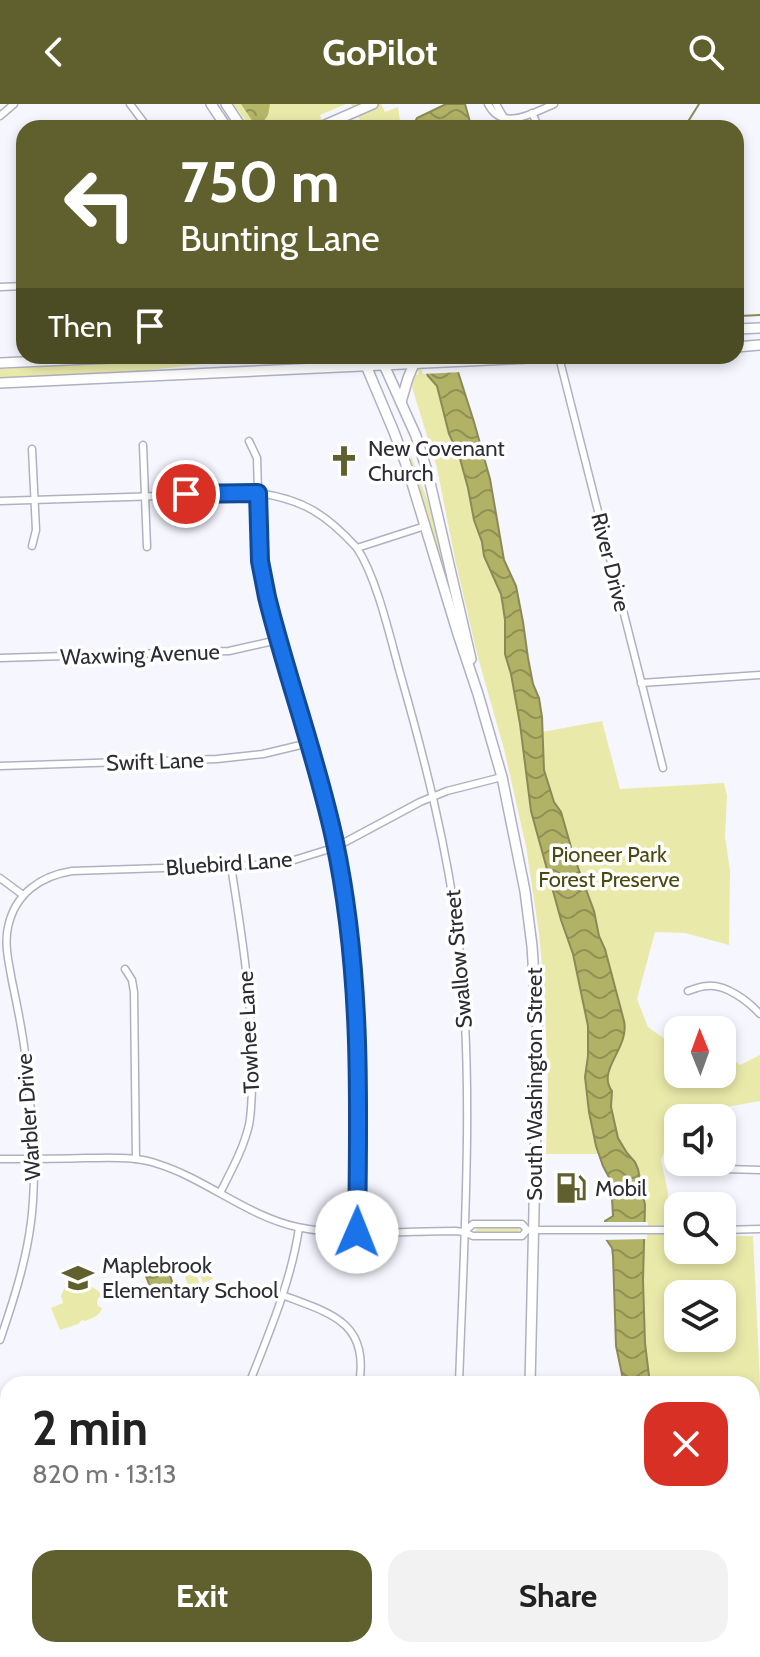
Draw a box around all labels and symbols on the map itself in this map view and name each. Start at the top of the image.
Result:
place label: New Covenant Church [368,435,505,487]
church icon: New Covenant Church [327,444,361,478]
pin [152,460,220,528]
street label: River Drive [585,510,636,614]
street label: Waxwing Avenue [60,638,220,671]
street label: Swift Lane [106,746,204,777]
park label: Pioneer Park Forest Preserve [538,841,680,893]
street label: Bluebird Lane [165,846,293,881]
street label: Swallow Street [439,888,478,1029]
street label: South Washington Street [521,967,548,1201]
street label: Towhee Lane [232,970,265,1094]
north arrow [664,1016,736,1088]
street label: Warbler Drive [11,1053,46,1181]
fuel station icon: Mobil [554,1171,588,1205]
place label: Mobil [595,1175,648,1202]
position arrow [315,1190,399,1274]
place label: Maplebrook Elementary School [102,1252,279,1304]
school or university icon: Maplebrook Elementary School [61,1261,95,1295]

